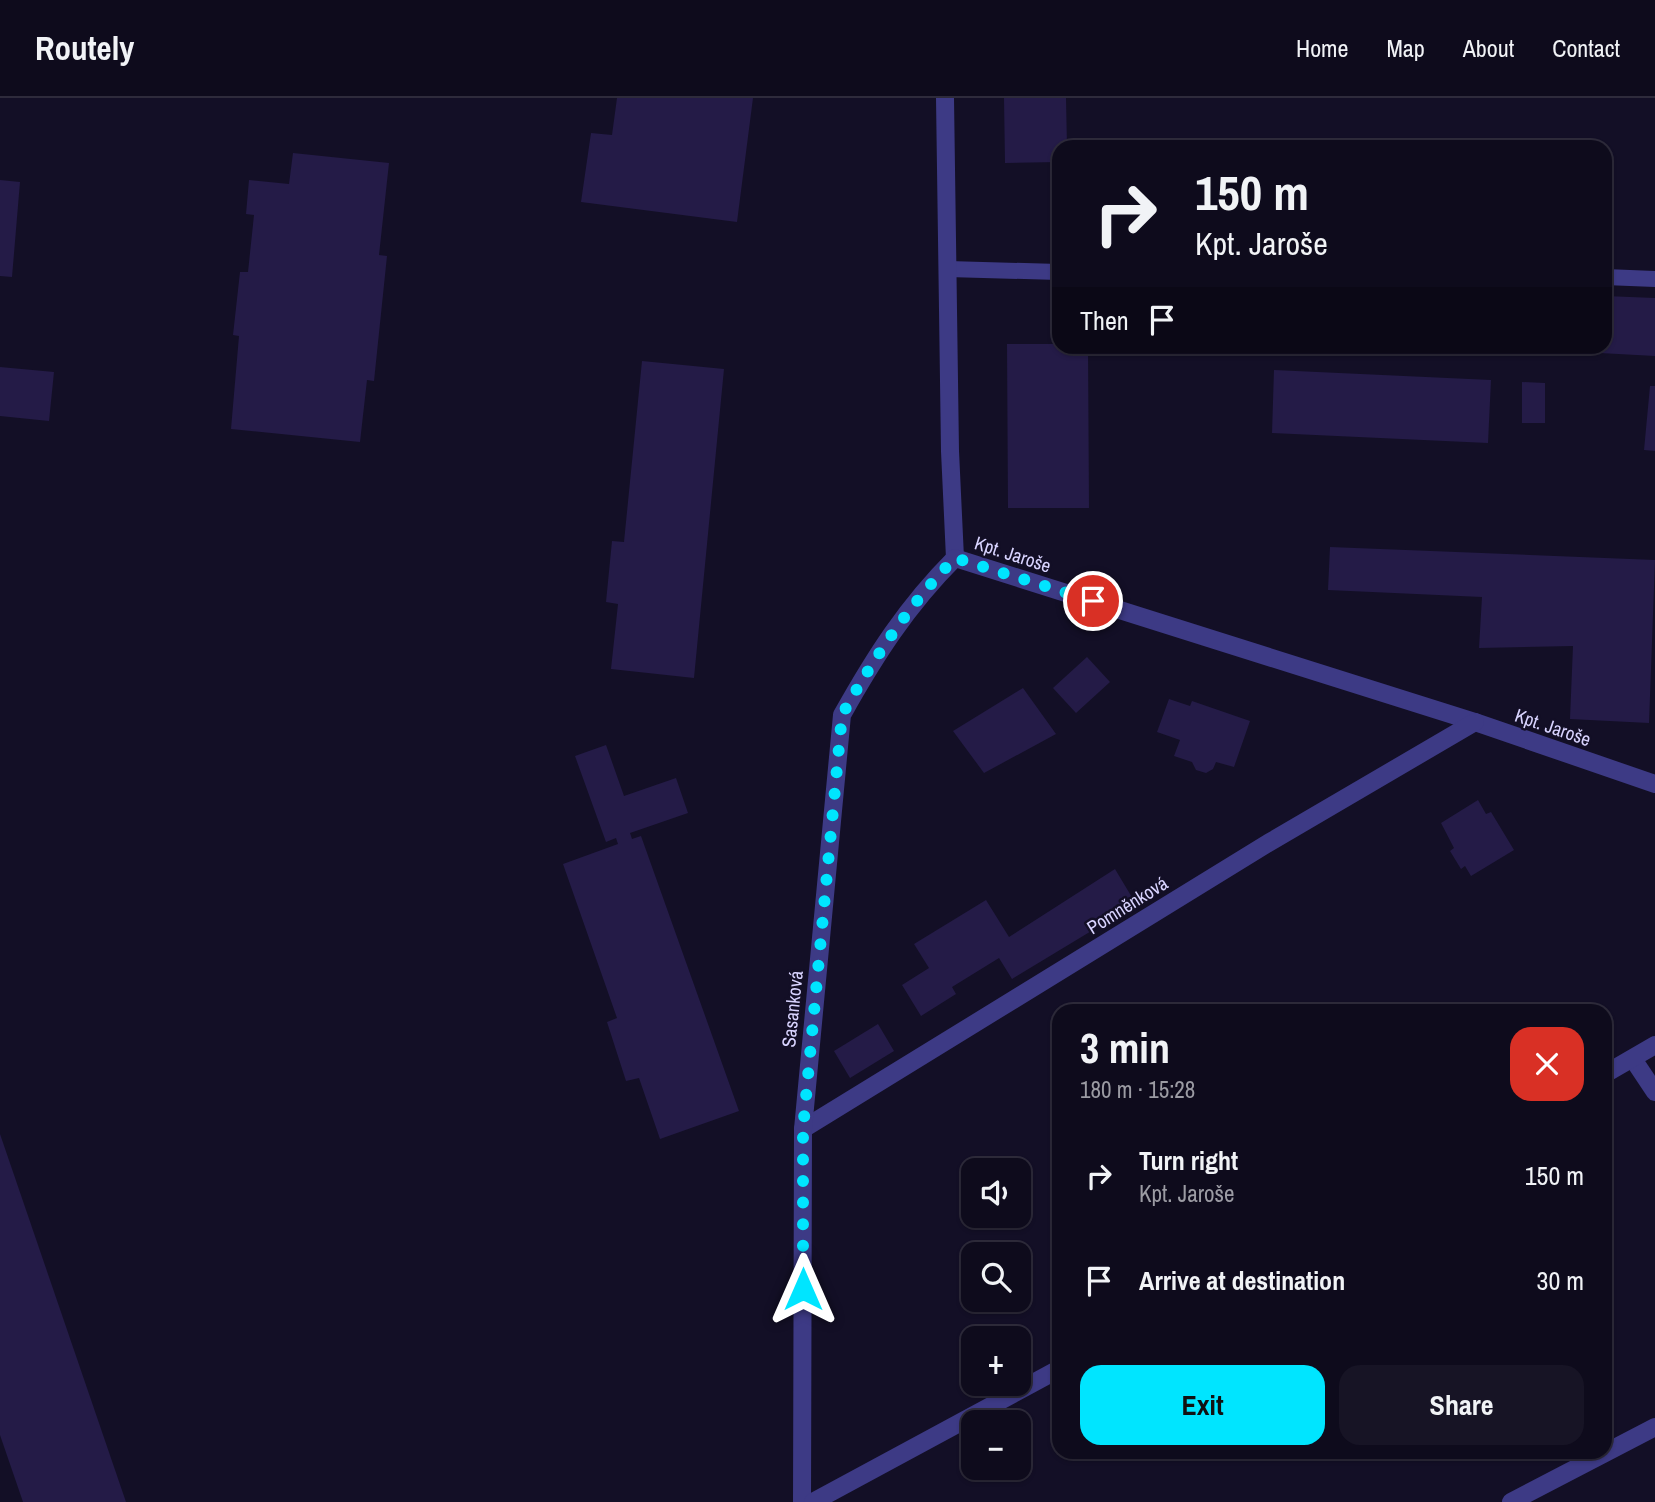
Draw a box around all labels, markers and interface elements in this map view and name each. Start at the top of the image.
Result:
text: Routely [35,26,134,70]
text: Home [1296,32,1348,64]
text: Map [1386,32,1425,64]
text: About [1463,32,1514,64]
text: Contact [1552,32,1620,64]
text: 150 m [1195,159,1309,225]
icon: right [1080,168,1171,259]
text: Kpt. Jaroše [1195,222,1328,265]
icon: arrive [1143,301,1181,339]
text: Then [1080,303,1129,338]
street label: Kpt. Jaroše [972,529,1054,579]
pin [1063,571,1123,631]
icon: arrive [1074,582,1112,620]
street label: Kpt. Jaroše [1512,702,1594,752]
street label: Pomněnková [1082,870,1173,940]
street label: Sasanková [775,969,809,1049]
text: 3 min [1080,1020,1170,1076]
button: close [1510,1027,1584,1101]
text: 180 m · 15:28 [1080,1074,1195,1105]
text: Turn right [1139,1143,1238,1178]
icon: right [1080,1157,1118,1195]
map controls [961,1158,1031,1480]
button: sound [961,1158,1031,1228]
text: 150 m [1525,1158,1584,1193]
text: Kpt. Jaroše [1139,1178,1234,1209]
button: search [961,1242,1031,1312]
position arrow [766,1252,840,1326]
icon: arrive [1080,1262,1118,1300]
text: Arrive at destination [1139,1263,1345,1298]
text: 30 m [1537,1263,1584,1298]
button: + [961,1326,1031,1396]
button: Exit [1080,1365,1325,1445]
button: Share [1339,1365,1584,1445]
button: − [961,1410,1031,1480]

